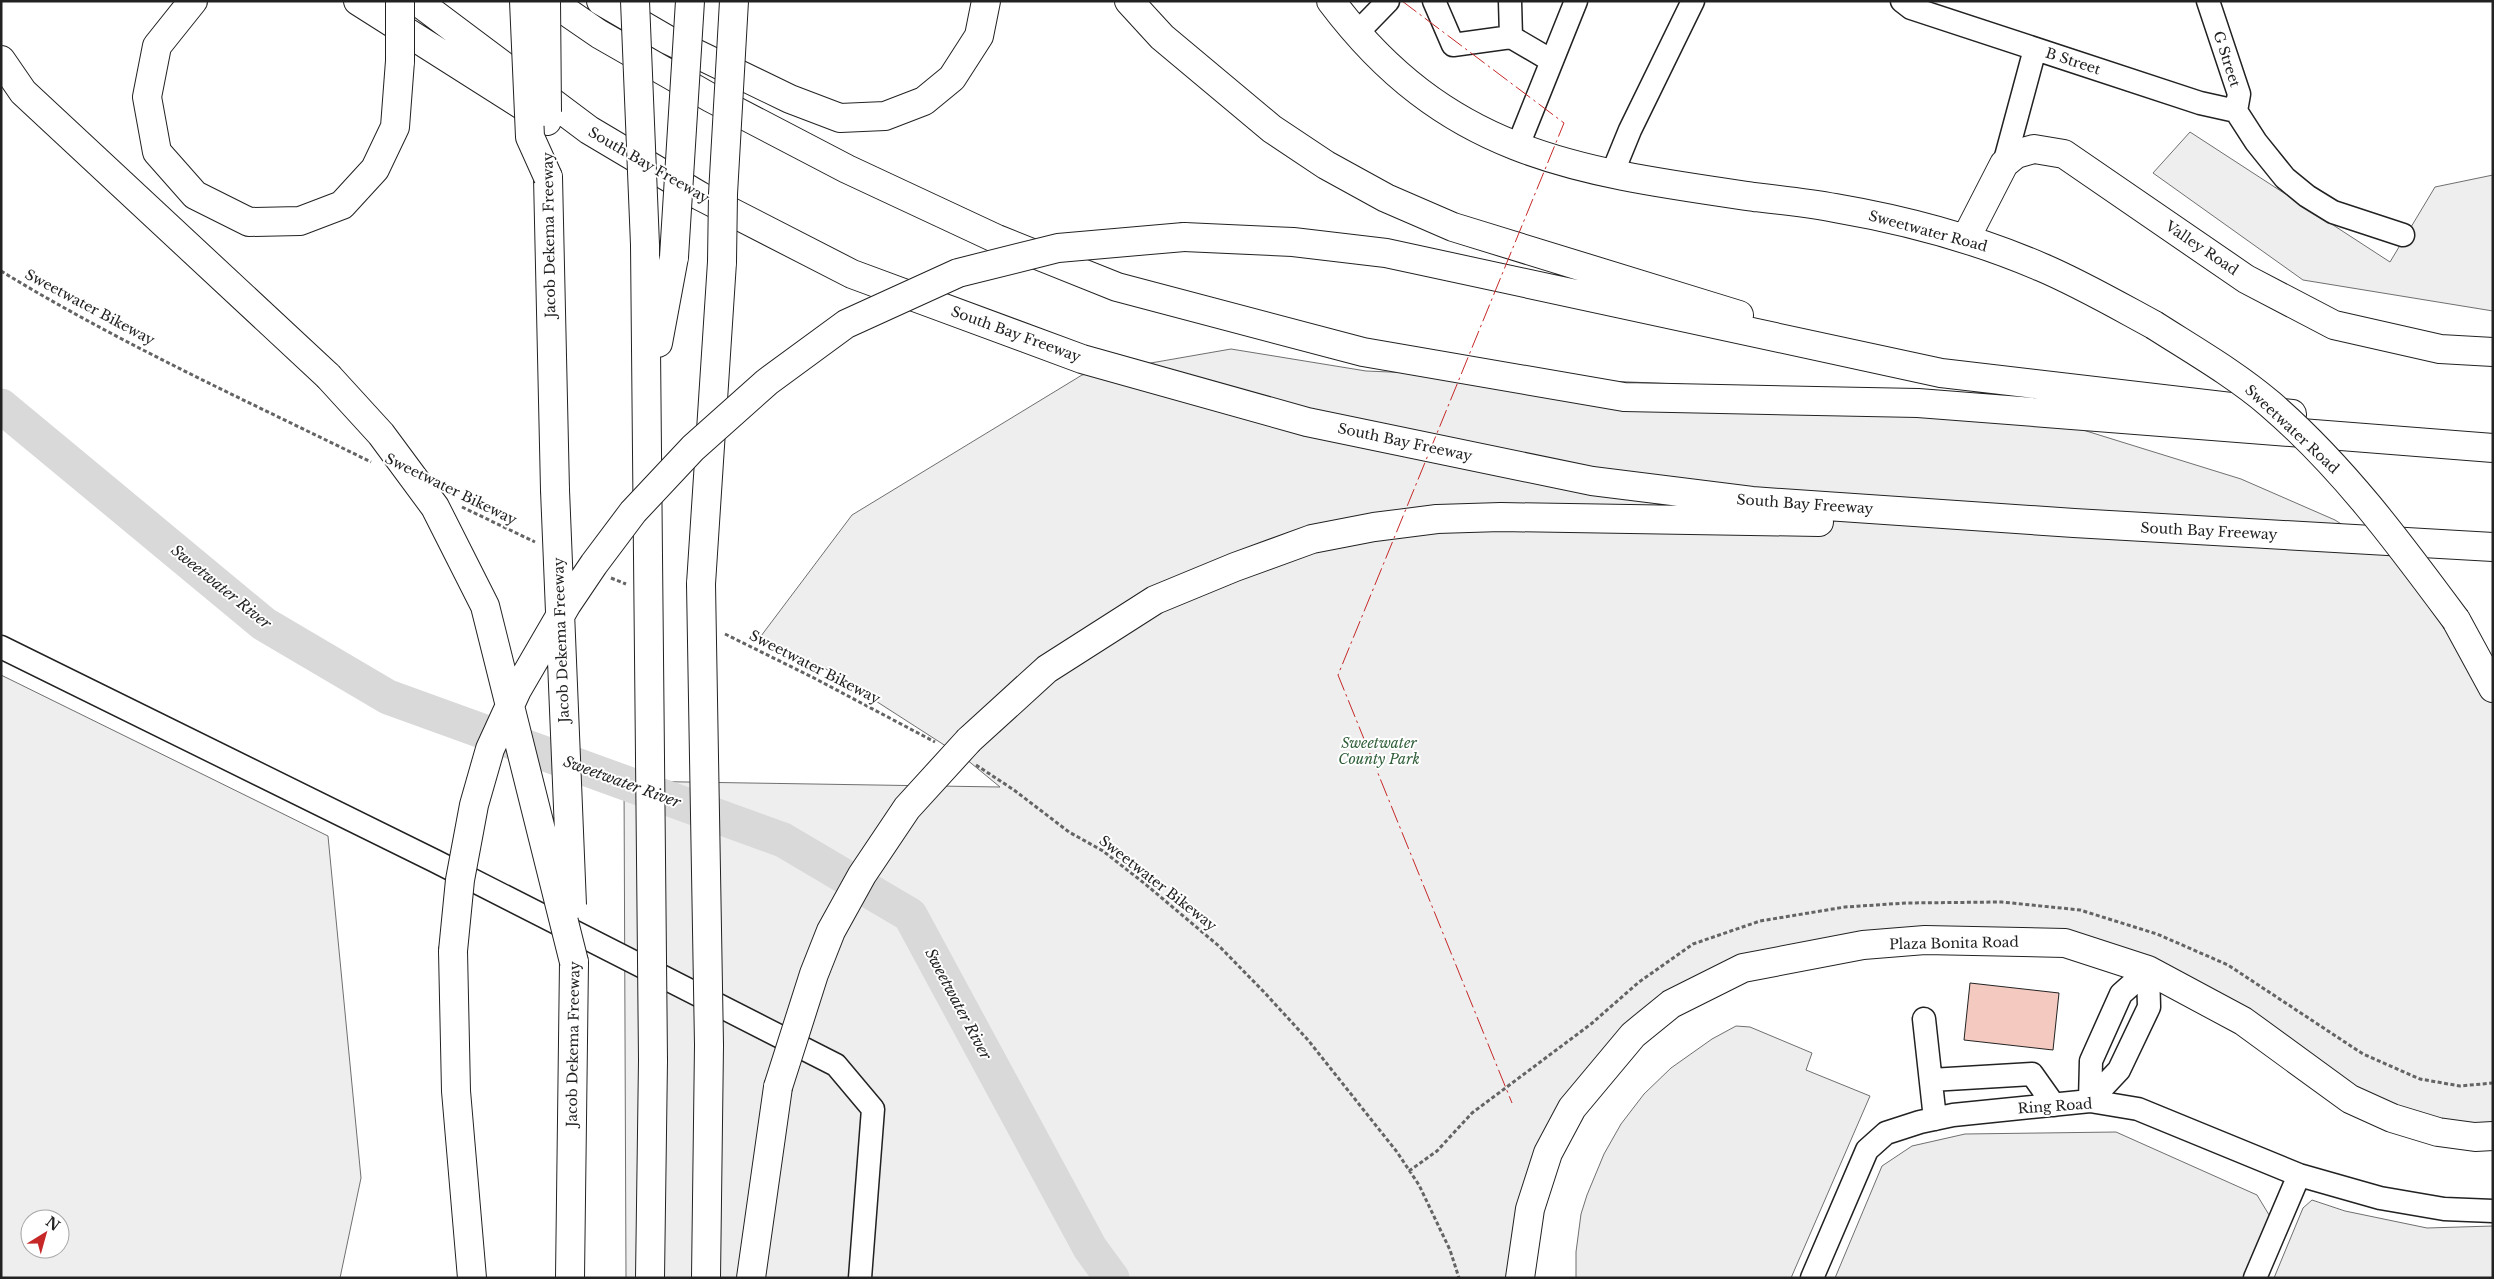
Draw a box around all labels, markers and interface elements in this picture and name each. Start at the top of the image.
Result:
street label: G Street [2209,29,2245,90]
street label: B Street [2043,44,2103,79]
street label: South Bay Freeway [585,123,713,207]
street label: Jacob Dekema Freeway [539,152,559,320]
street label: Sweetwater Road [1867,206,1990,256]
street label: Valley Road [2161,216,2242,279]
street label: Sweetwater Bikeway [22,265,158,349]
street label: South Bay Freeway [949,302,1084,366]
street label: Sweetwater Road [2241,381,2343,478]
street label: South Bay Freeway [1336,419,1474,465]
street label: Sweetwater Bikeway [382,449,520,529]
street label: South Bay Freeway [1736,490,1874,518]
street label: South Bay Freeway [2140,518,2278,544]
water label: Sweetwater River [167,540,276,633]
street label: Jacob Dekema Freeway [549,557,573,725]
street label: Sweetwater Bikeway [746,626,884,708]
park label: Sweetwater County Park [1338,734,1420,768]
water label: Sweetwater River [561,752,684,812]
street label: Sweetwater Bikeway [1095,831,1221,935]
street label: Plaza Bonita Road [1889,933,2020,953]
water label: Sweetwater River [921,945,996,1064]
street label: Jacob Dekema Freeway [563,961,583,1129]
street label: Ring Road [2017,1094,2094,1118]
north arrow [20,1209,70,1259]
text: N [42,1212,63,1235]

